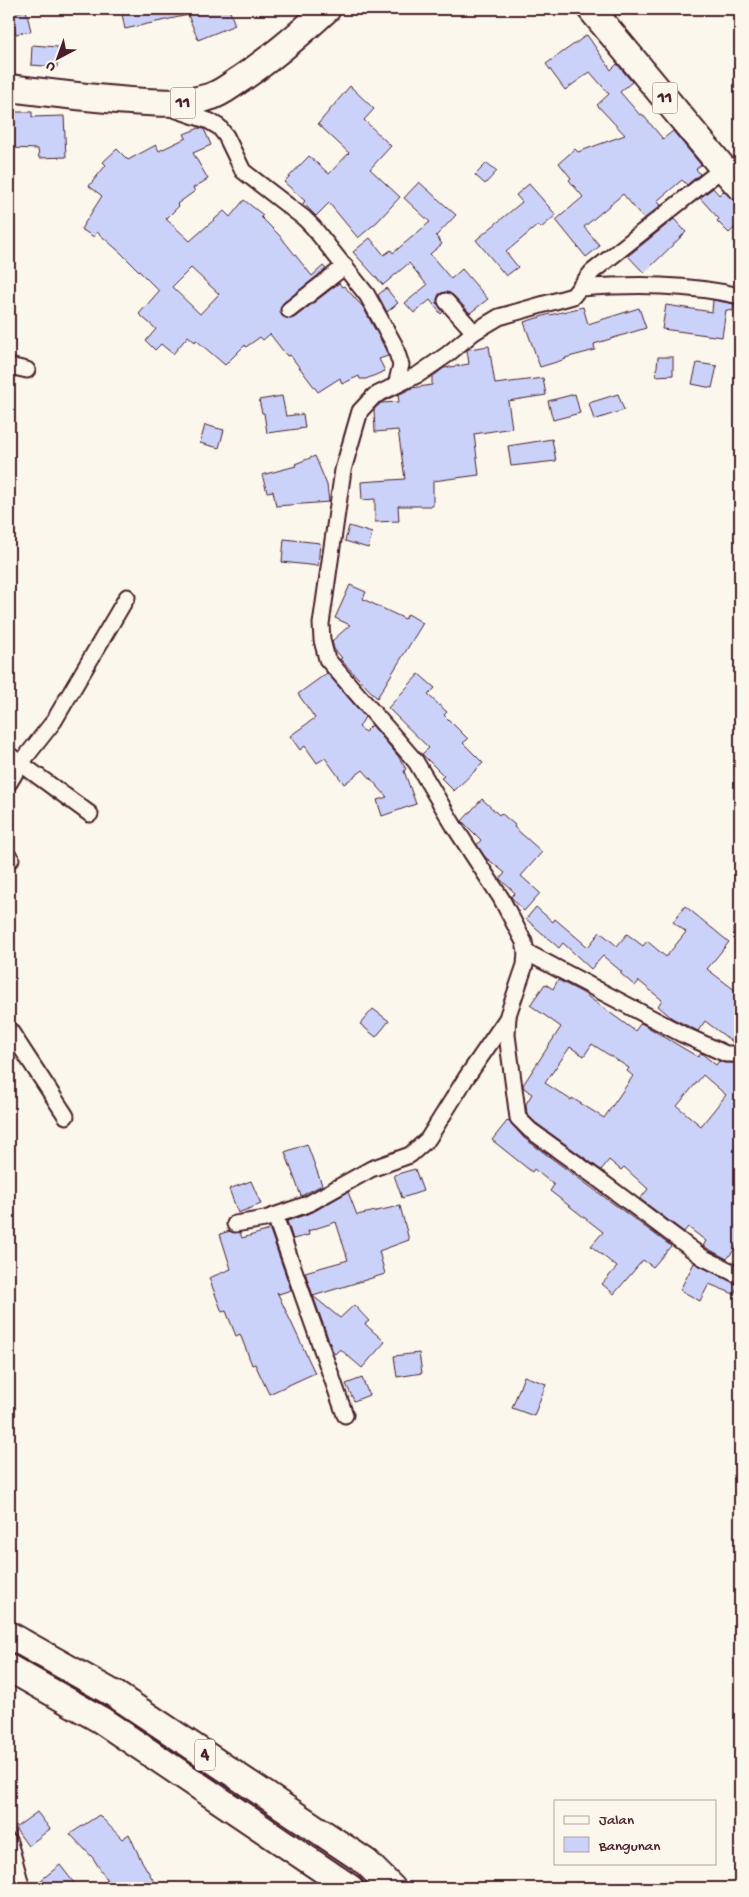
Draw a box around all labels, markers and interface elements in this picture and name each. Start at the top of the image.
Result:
north arrow [32,32,82,82]
text: U [42,57,60,75]
road number: 11 [652,82,678,114]
road number: 11 [170,88,196,119]
road number: 4 [195,1740,215,1770]
legend [554,1800,716,1864]
text: Jalan [599,1812,634,1830]
text: Bangunan [598,1838,660,1856]

